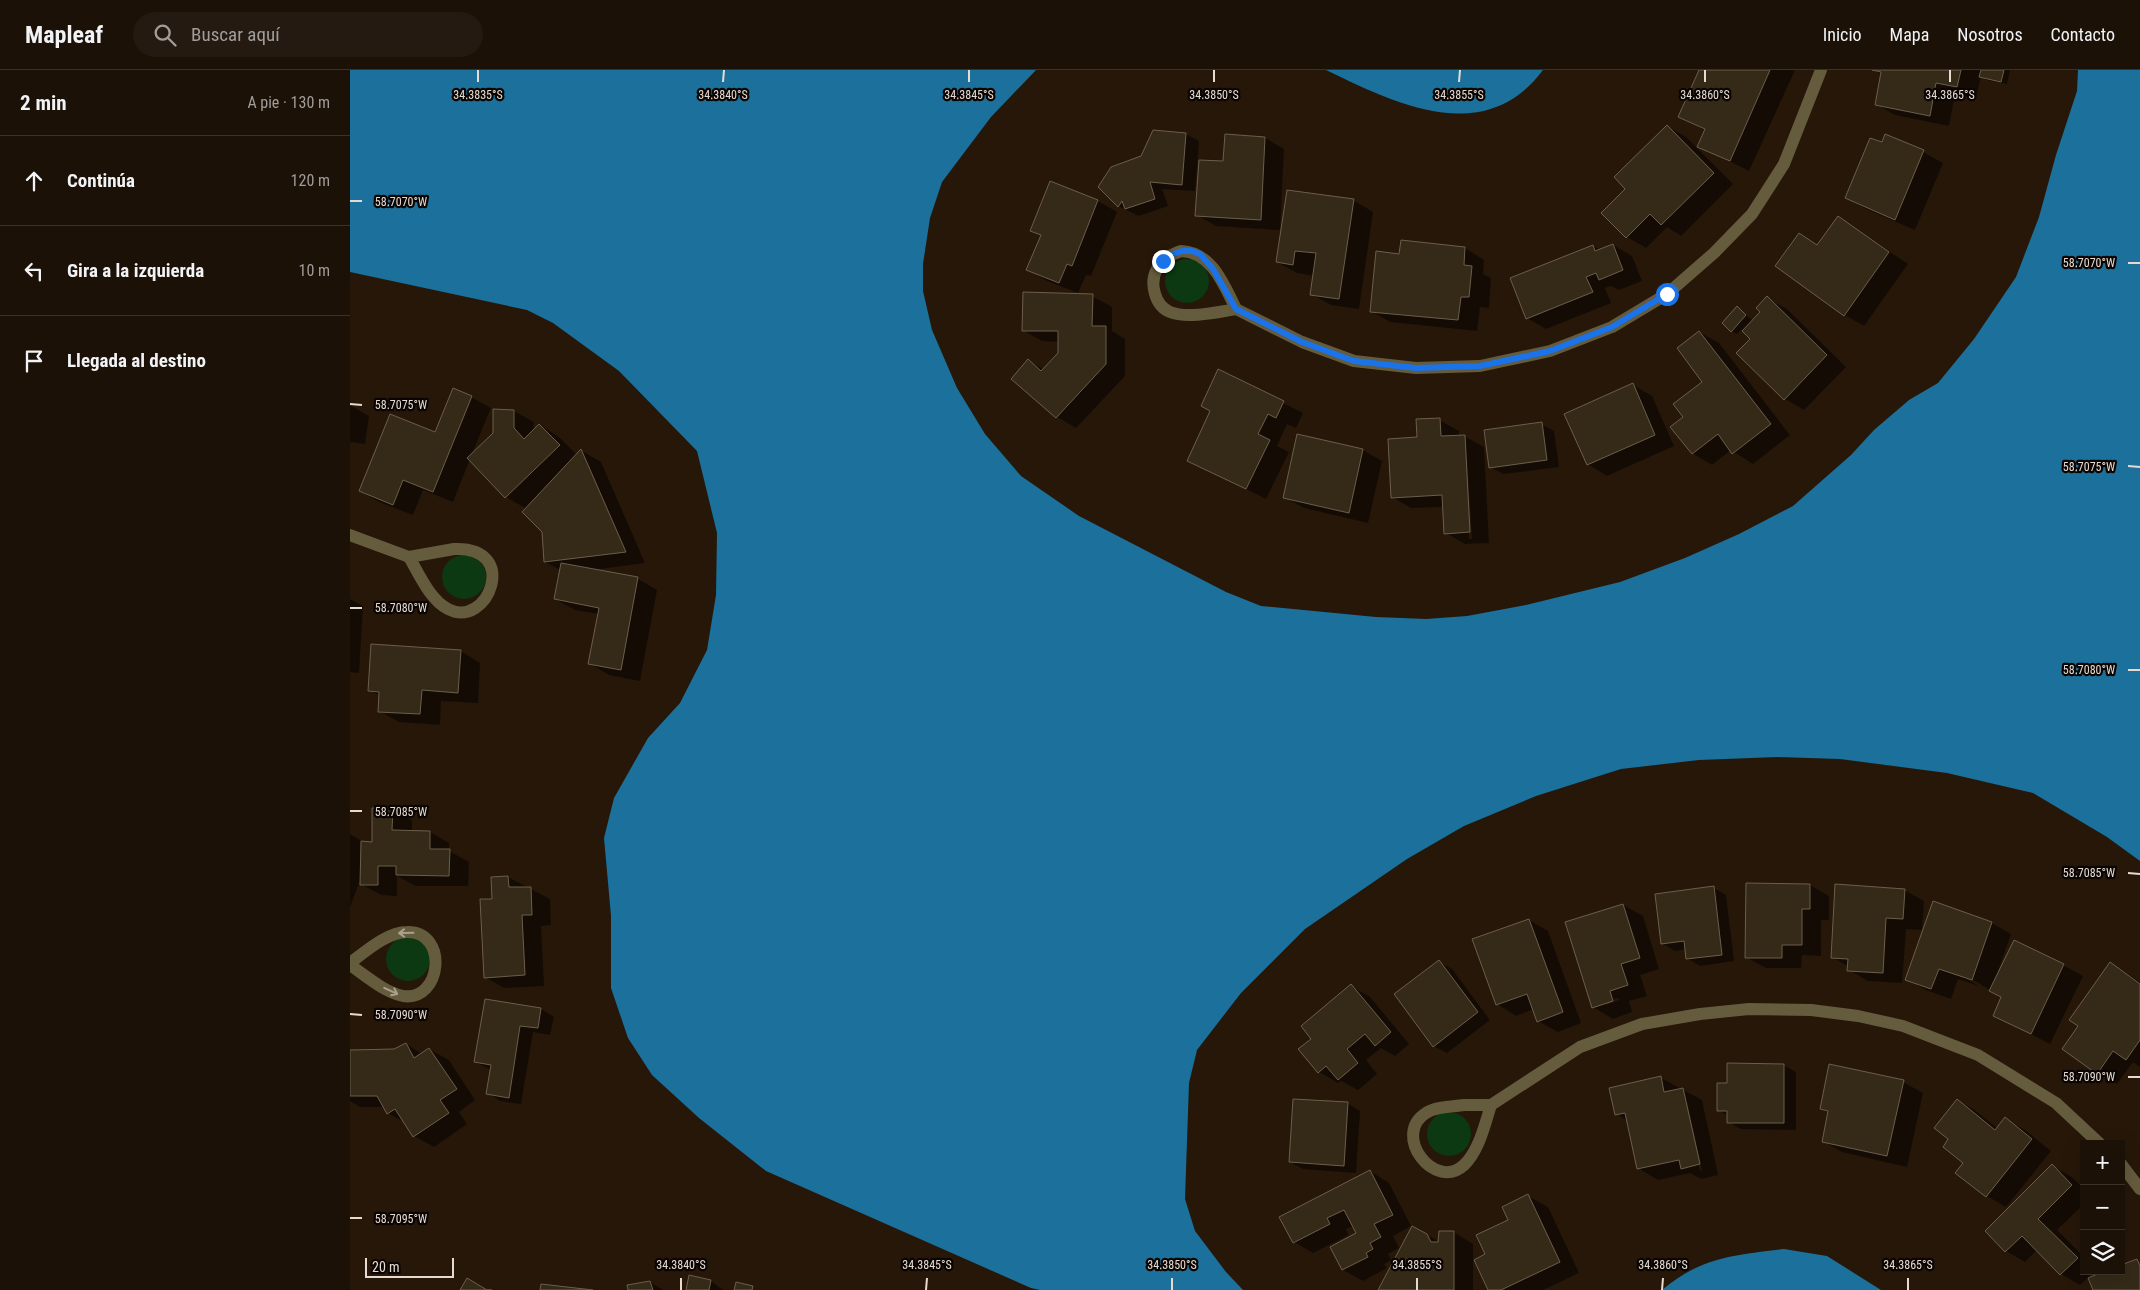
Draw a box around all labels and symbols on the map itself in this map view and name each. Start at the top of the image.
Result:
text: 34.3835°S [453,88,503,102]
text: 34.3840°S [698,88,748,102]
text: 34.3845°S [944,88,994,102]
text: 34.3850°S [1189,88,1239,102]
text: 34.3855°S [1434,88,1484,102]
text: 34.3860°S [1680,88,1730,102]
text: 34.3865°S [1925,88,1975,102]
text: 58.7070°W [375,195,427,209]
route end [1152,250,1175,273]
text: 58.7070°W [2063,256,2115,270]
route start [1656,283,1679,306]
text: 58.7075°W [375,398,427,412]
text: 58.7075°W [2063,460,2115,474]
text: 58.7080°W [375,601,427,615]
text: 58.7080°W [2063,663,2115,677]
text: 58.7085°W [375,805,427,819]
text: 58.7085°W [2063,866,2115,880]
one-way arrow [399,928,415,938]
one-way arrow [383,986,398,996]
text: 58.7090°W [375,1008,427,1022]
text: 58.7090°W [2063,1070,2115,1084]
text: 58.7095°W [375,1212,427,1226]
scale bar [365,1255,454,1278]
text: 34.3840°S [656,1258,706,1272]
text: 34.3845°S [902,1258,952,1272]
text: 34.3850°S [1147,1258,1197,1272]
text: 34.3855°S [1392,1258,1442,1272]
text: 34.3860°S [1638,1258,1688,1272]
text: 34.3865°S [1883,1258,1933,1272]

